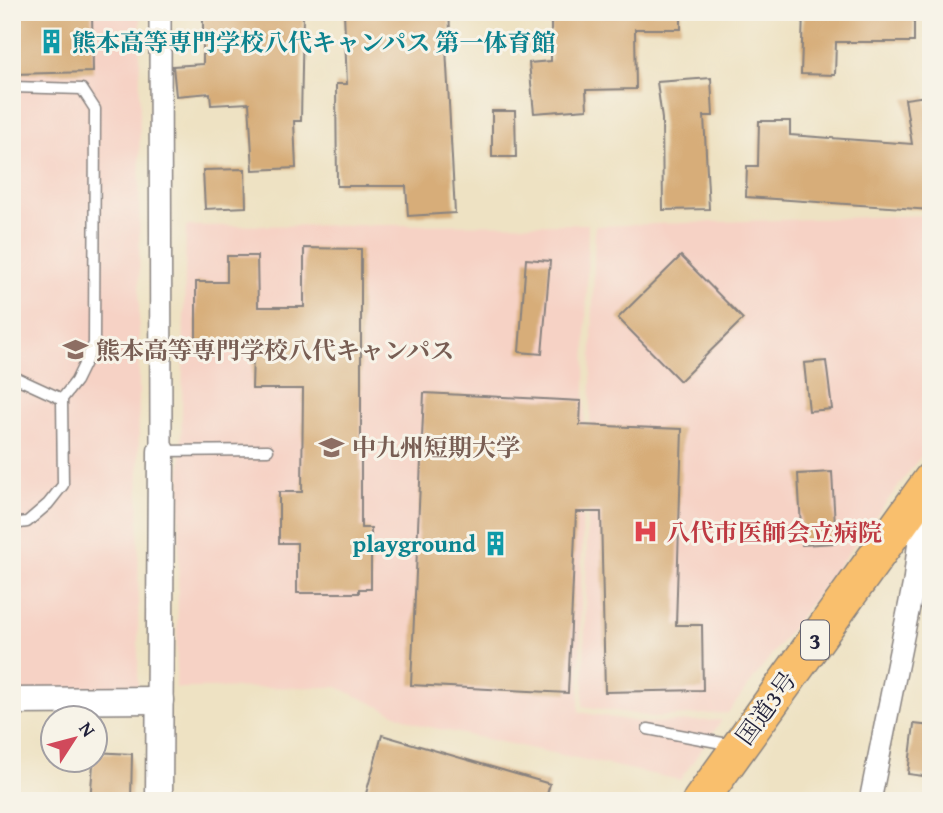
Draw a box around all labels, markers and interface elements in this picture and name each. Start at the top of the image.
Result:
place label: 熊本高等専門学校八代キャンパス 第一体育館 [72,25,556,60]
building icon: 熊本高等専門学校八代キャンパス 第一体育館 [38,28,66,56]
place label: 熊本高等専門学校八代キャンパス [96,333,454,368]
school or university icon: 熊本高等専門学校八代キャンパス [62,336,90,364]
place label: 中九州短期大学 [352,430,520,465]
school or university icon: 中九州短期大学 [318,433,346,461]
place label: 八代市医師会立病院 [666,515,882,550]
hospital icon: 八代市医師会立病院 [632,518,660,546]
place label: playground [352,526,476,561]
building icon: playground [482,529,510,557]
road number: 3 [801,620,829,660]
street label: 国道3号 [727,664,805,752]
north arrow [38,704,108,774]
text: N [73,716,103,743]

